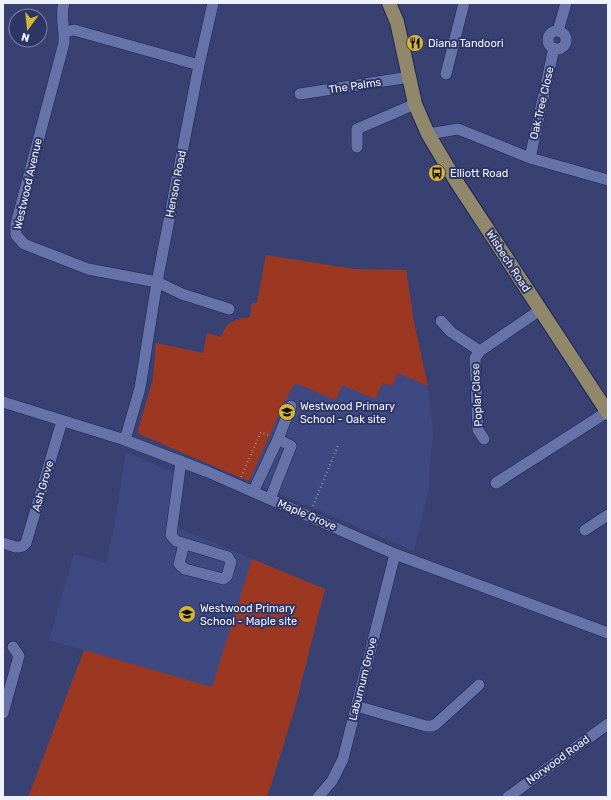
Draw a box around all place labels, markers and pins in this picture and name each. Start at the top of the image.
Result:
restaurant icon: Diana Tandoori [405,33,425,53]
place label: Diana Tandoori [428,37,504,50]
bus stop icon: Elliott Road [427,163,447,183]
place label: Elliott Road [450,167,508,180]
place label: Westwood Primary School - Oak site [300,400,395,426]
school or university icon: Westwood Primary School - Oak site [277,402,297,422]
place label: Westwood Primary School - Maple site [200,602,297,628]
school or university icon: Westwood Primary School - Maple site [177,604,197,624]

